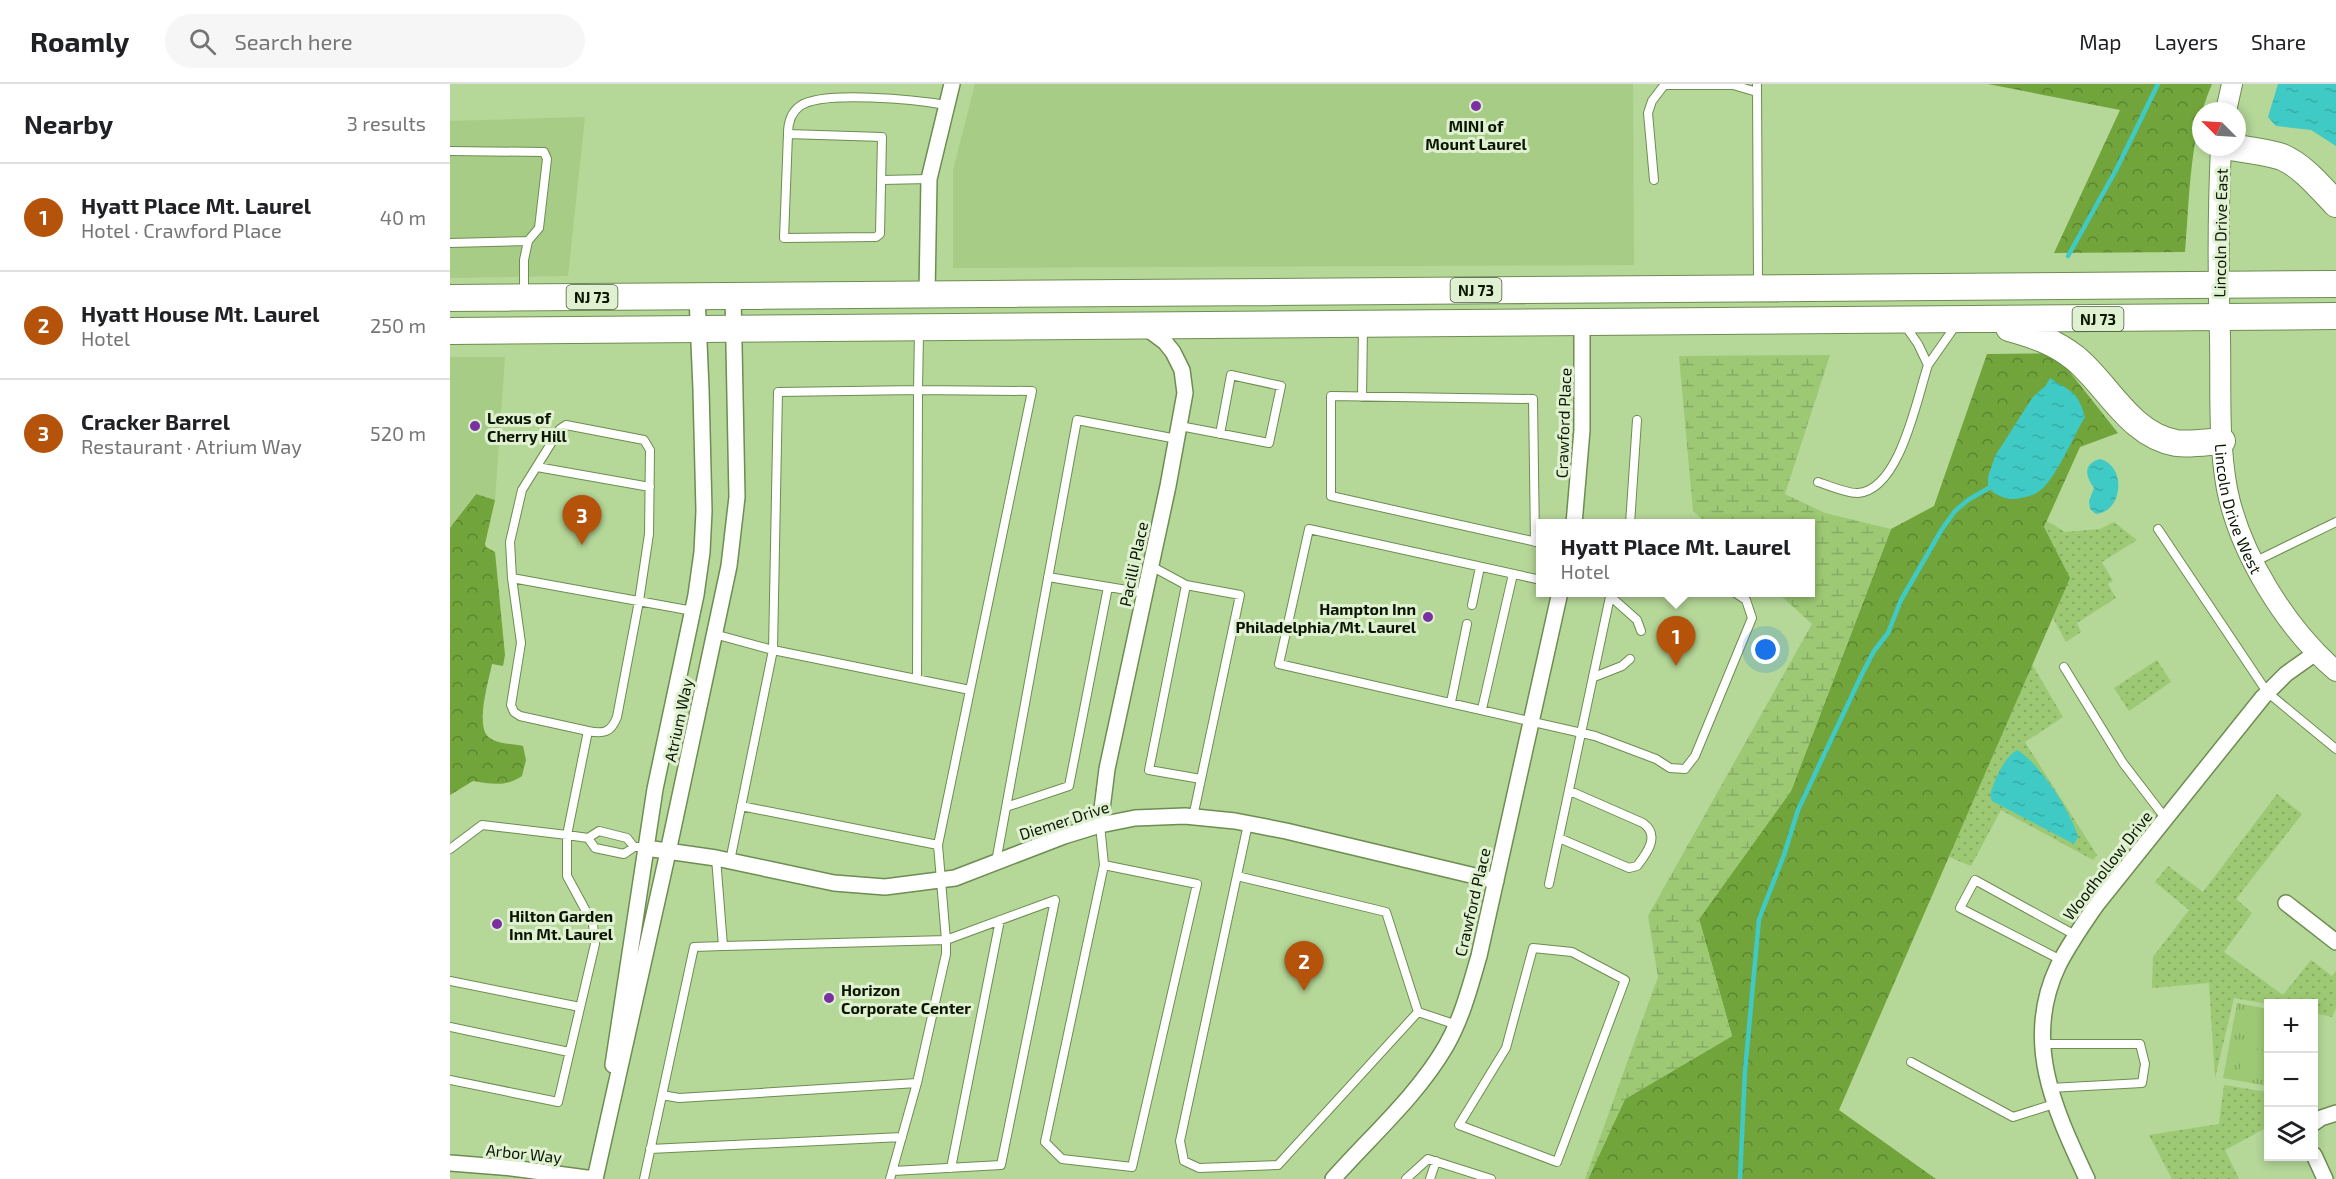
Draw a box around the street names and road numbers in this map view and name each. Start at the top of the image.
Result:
street label: Lincoln Drive East [2209,168,2231,298]
road number: NJ 73 [1450,278,1502,302]
road number: NJ 73 [566,285,618,309]
road number: NJ 73 [2072,307,2124,331]
street label: Crawford Place [1552,367,1574,479]
street label: Lincoln Drive West [2212,443,2267,577]
street label: Pacilli Place [1115,520,1151,608]
street label: Atrium Way [660,676,696,764]
street label: Diemer Drive [1017,797,1111,843]
street label: Woodhollow Drive [2058,807,2156,923]
street label: Crawford Place [1450,846,1494,958]
street label: Arbor Way [485,1140,563,1166]

